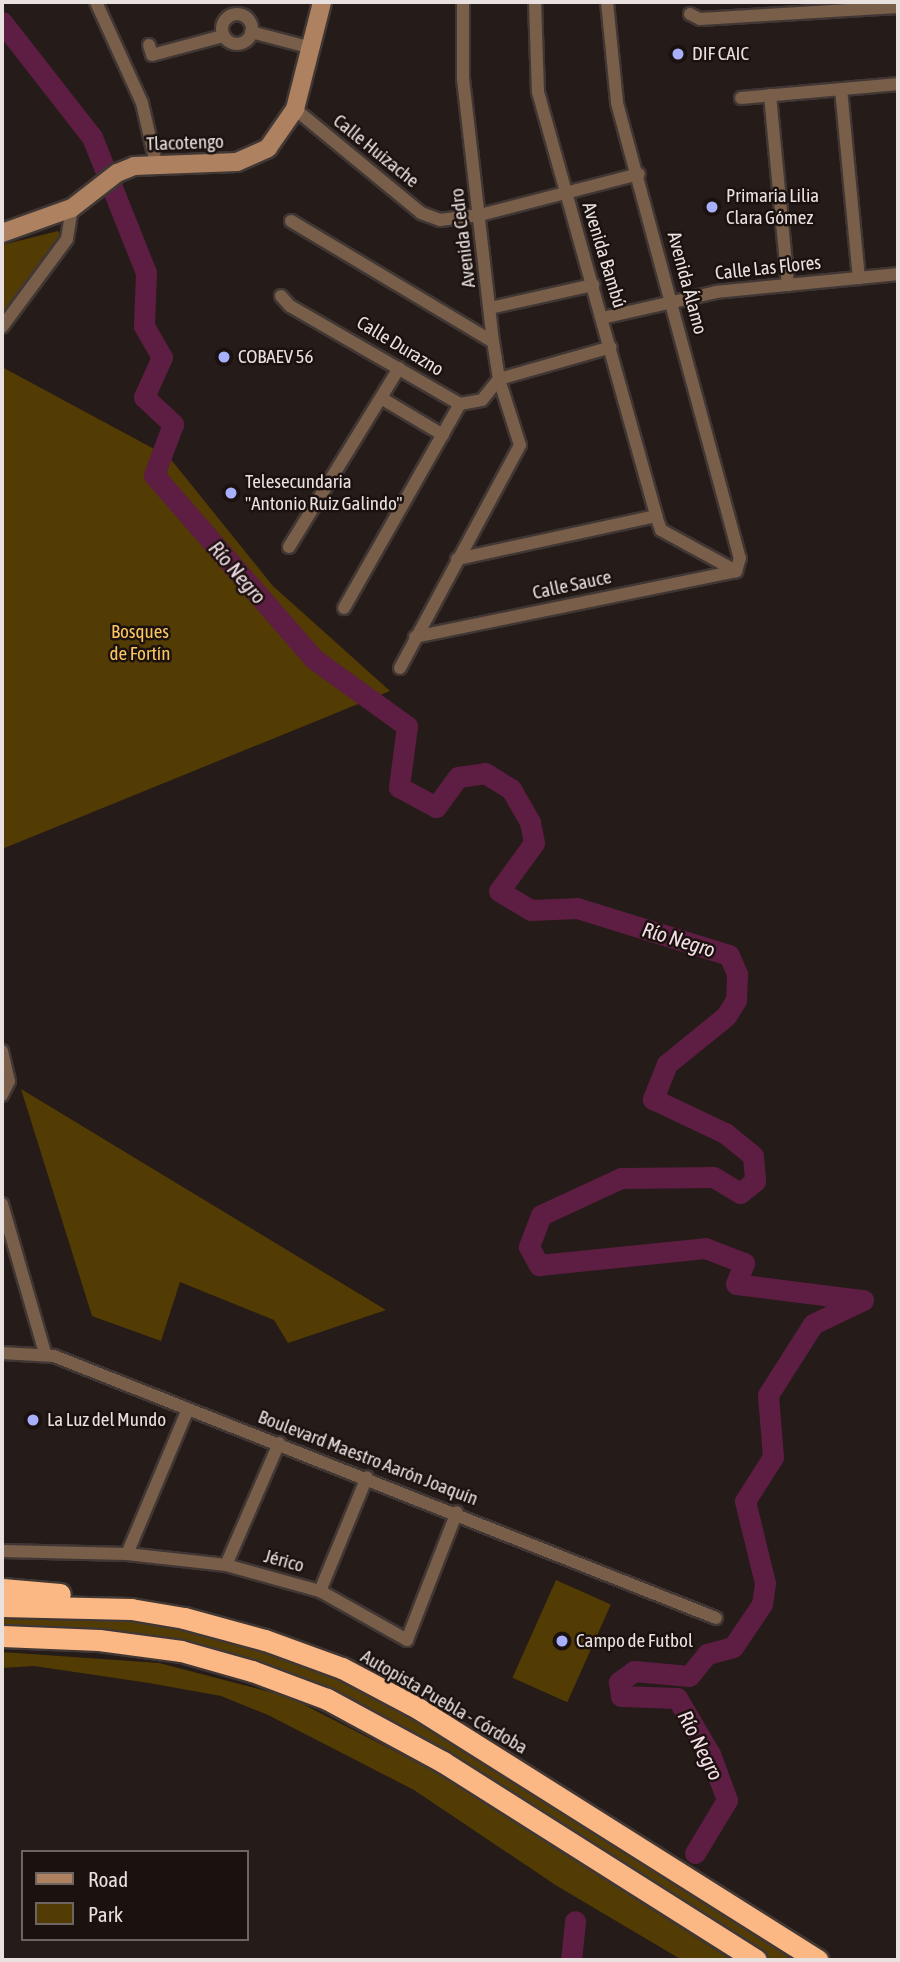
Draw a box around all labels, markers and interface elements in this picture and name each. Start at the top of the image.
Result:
place label: DIF CAIC [692,43,749,65]
marker: DIF CAIC [670,46,686,62]
street label: Calle Huizache [329,110,423,192]
street label: Tlacotengo [146,130,224,156]
place label: Primaria Lilia Clara Gómez [726,185,819,229]
street label: Avenida Cedro [446,187,480,289]
street label: Avenida Bambú [577,199,631,311]
marker: Primaria Lilia Clara Gómez [704,199,720,215]
street label: Avenida Álamo [662,229,712,337]
street label: Calle Las Flores [714,251,822,285]
street label: Calle Durazno [352,311,448,381]
place label: COBAEV 56 [238,346,313,368]
marker: COBAEV 56 [216,349,232,365]
place label: Telesecundaria "Antonio Ruiz Galindo" [245,471,402,515]
marker: Telesecundaria "Antonio Ruiz Galindo" [223,485,239,501]
water label: Río Negro [204,535,272,609]
street label: Calle Sauce [530,566,614,604]
park label: Bosques de Fortín [110,621,170,665]
water label: Río Negro [639,916,719,962]
street label: Boulevard Maestro Aarón Joaquín [255,1405,481,1511]
place label: La Luz del Mundo [47,1409,166,1431]
marker: La Luz del Mundo [25,1412,41,1428]
street label: Jérico [261,1545,307,1577]
place label: Campo de Futbol [576,1630,693,1652]
marker: Campo de Futbol [554,1633,570,1649]
street label: Autopista Puebla - Córdoba [357,1645,531,1759]
water label: Río Negro [673,1706,729,1784]
legend [21,1850,248,1941]
text: Road [88,1867,128,1891]
text: Park [88,1902,123,1926]

